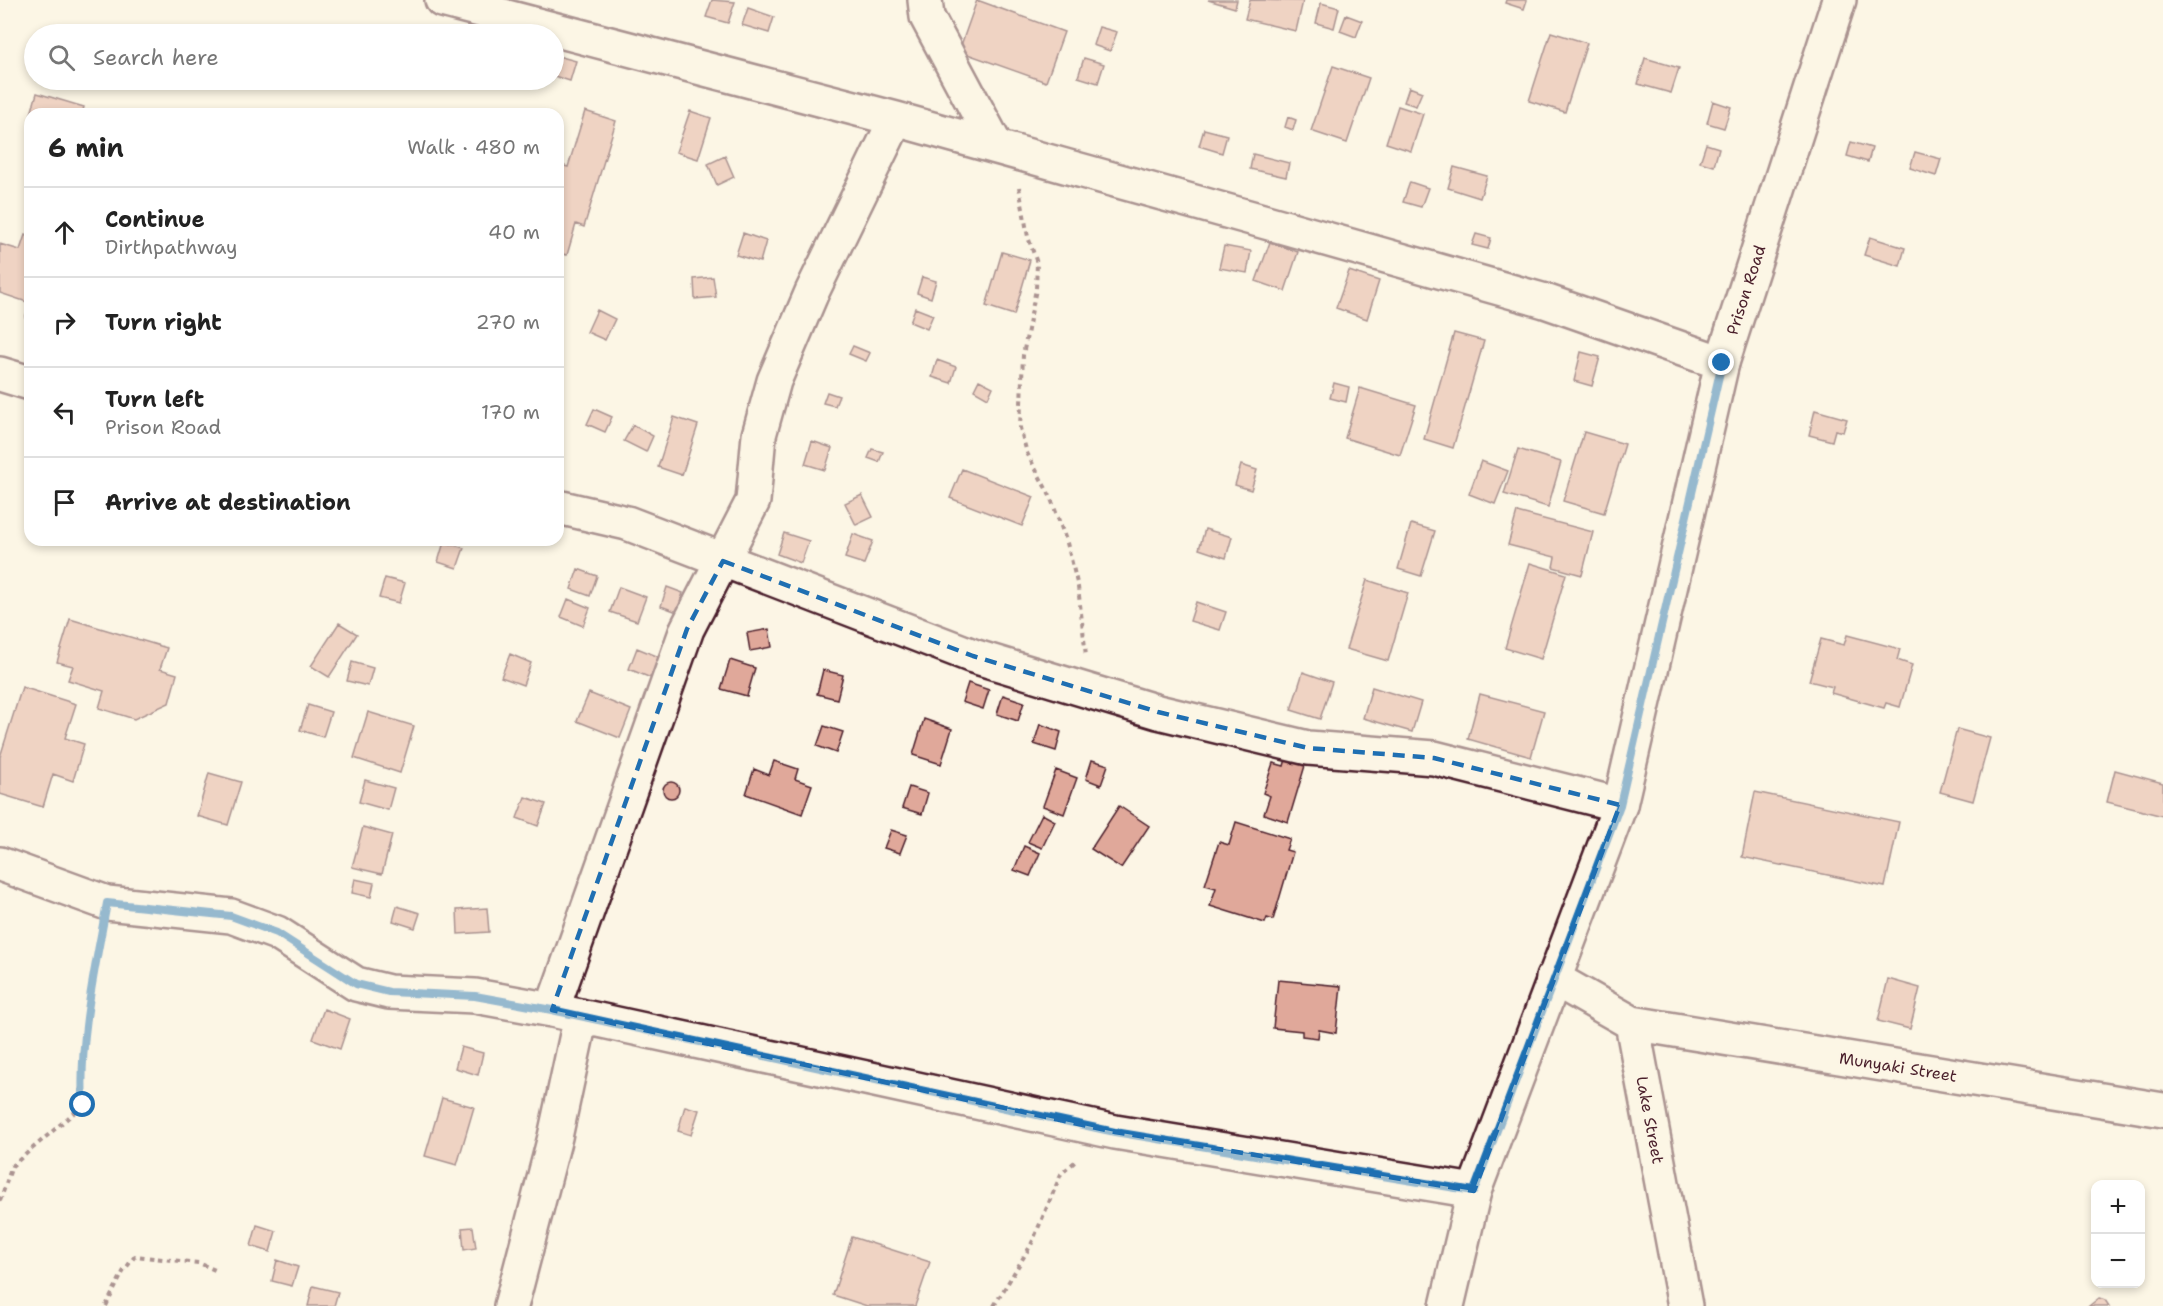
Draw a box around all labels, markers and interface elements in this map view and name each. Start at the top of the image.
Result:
search box [24,24,564,90]
icon: search [45,41,78,74]
text: Search here [93,43,219,72]
text: 6 min [48,130,124,165]
text: Walk · 480 m [407,134,540,160]
text: Continue [105,205,205,234]
icon: ahead [48,216,81,249]
text: 40 m [488,219,540,245]
text: Dirthpathway [105,234,238,260]
street label: Prison Road [1722,243,1770,337]
icon: right [48,306,81,339]
text: Turn right [105,308,222,337]
text: 270 m [476,309,540,335]
route end [1708,349,1734,375]
text: Turn left [105,385,204,414]
icon: left [48,396,81,429]
text: 170 m [481,399,540,425]
text: Prison Road [105,414,221,440]
icon: arrive [48,486,81,519]
text: Arrive at destination [105,488,351,517]
street label: Munyaki Street [1838,1047,1958,1087]
street label: Lake Street [1631,1074,1669,1166]
route start [69,1091,95,1117]
map controls [2091,1180,2145,1288]
button: + [2091,1180,2145,1234]
button: − [2091,1234,2145,1288]

